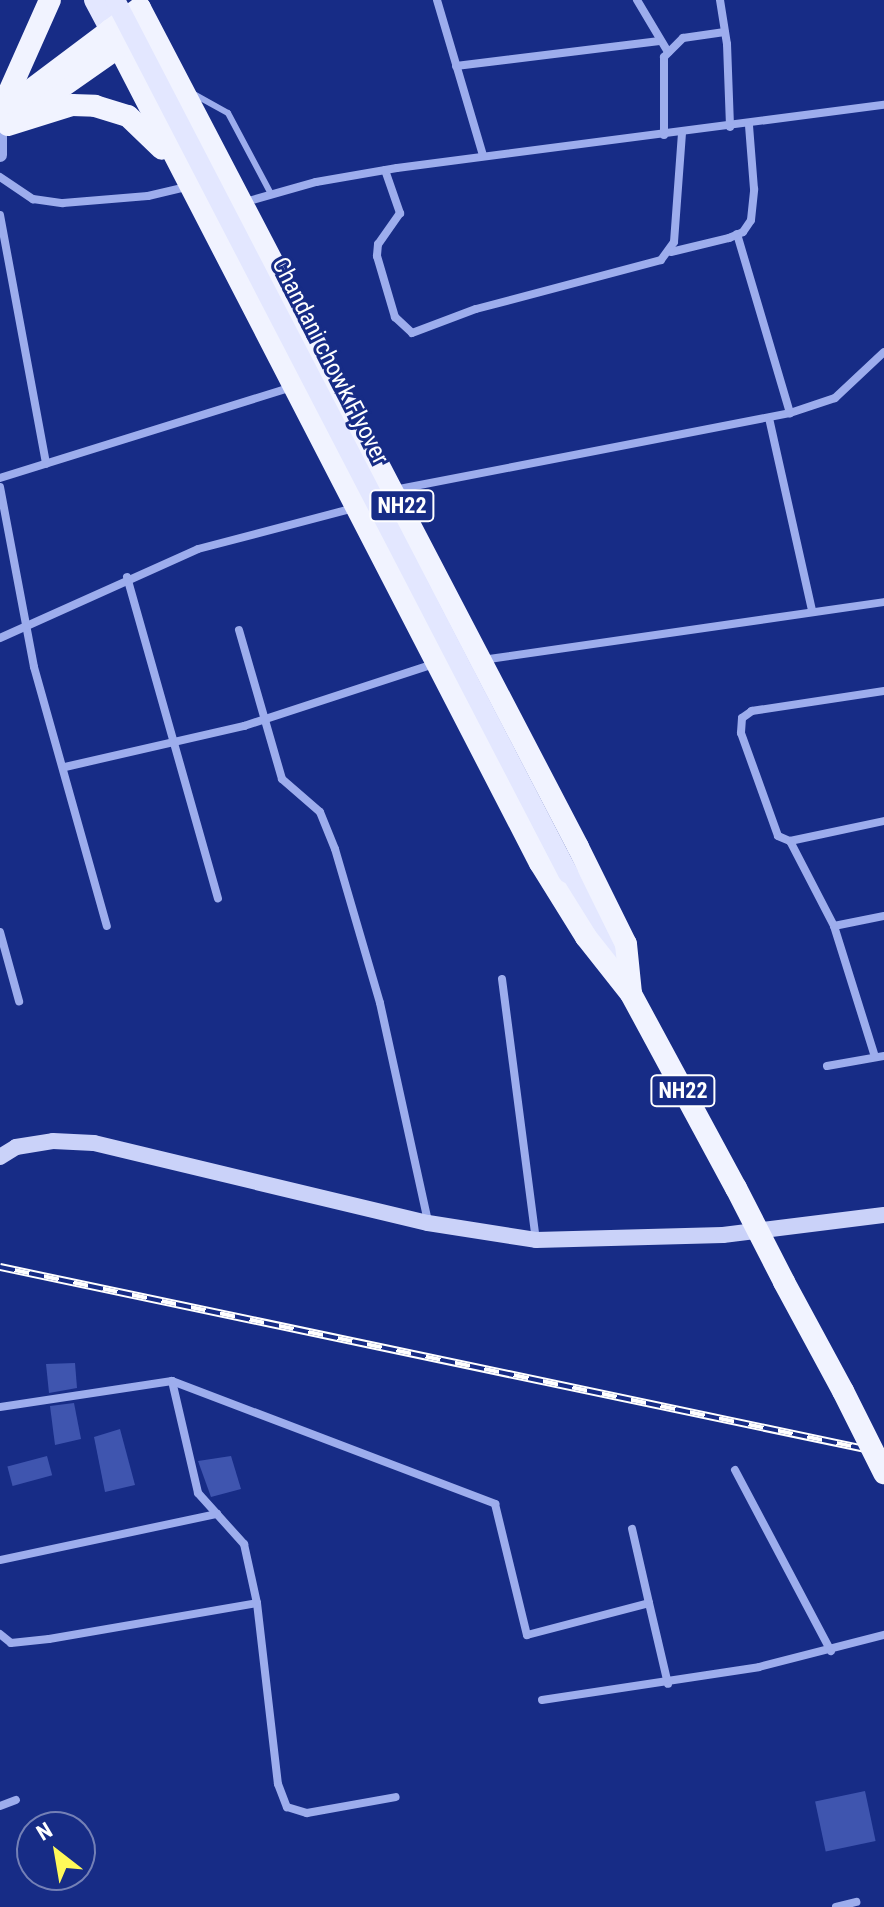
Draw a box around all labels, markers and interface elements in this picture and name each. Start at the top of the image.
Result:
street label: Chandani chowk Flyover [265,253,395,469]
road number: NH22 [368,488,436,524]
road number: NH22 [649,1073,717,1109]
north arrow [16,1811,96,1891]
text: N [32,1818,57,1846]

